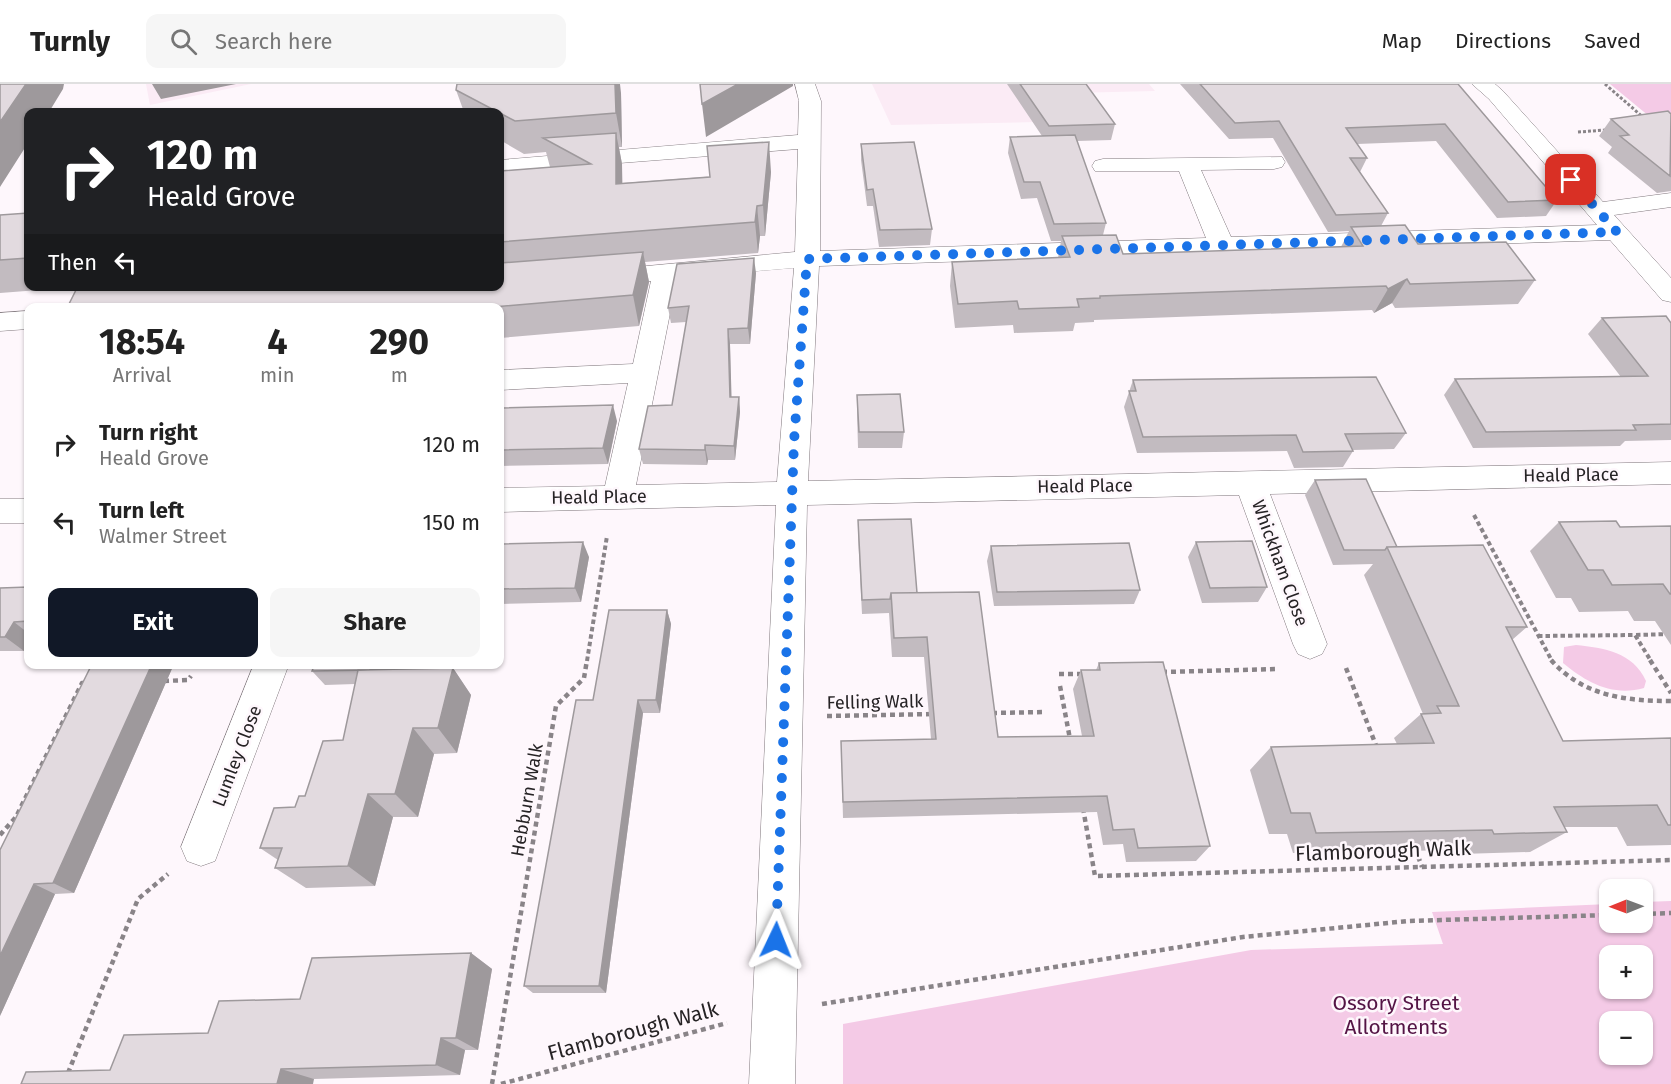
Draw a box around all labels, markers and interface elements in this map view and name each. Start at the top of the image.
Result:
search box [146,14,566,68]
text: Turnly [30,25,110,58]
icon: search [167,25,200,58]
text: Search here [215,28,332,55]
text: Map [1382,28,1422,54]
text: Directions [1455,28,1551,54]
text: Saved [1584,28,1641,54]
text: 120 m [147,130,258,180]
icon: right [48,132,126,210]
pin [1545,154,1596,205]
icon: arrive [1554,163,1587,196]
text: Heald Grove [147,181,296,213]
icon: left [109,246,142,279]
text: Then [48,249,97,276]
text: 18:54 [99,320,185,364]
text: 4 [267,320,288,364]
text: 290 [370,320,429,364]
text: Arrival [113,363,171,387]
text: min [260,363,295,387]
text: m [391,363,408,387]
text: Turn right [99,419,198,446]
icon: right [48,428,81,461]
text: 120 m [423,431,480,458]
text: Heald Grove [99,446,209,470]
street label: Heald Place [1523,463,1619,487]
street label: Heald Place [1037,474,1133,498]
street label: Heald Place [551,485,647,509]
text: Turn left [99,497,184,524]
street label: Whickham Close [1247,497,1313,629]
icon: left [48,506,81,539]
text: 150 m [422,509,480,536]
text: Walmer Street [99,524,227,548]
button: Exit [48,588,258,657]
button: Share [270,588,480,657]
street label: Felling Walk [826,690,924,714]
street label: Lumley Close [208,702,266,810]
street label: Hebburn Walk [506,741,548,858]
street label: Flamborough Walk [1295,835,1472,867]
north arrow [1599,879,1653,933]
map controls [1599,879,1653,1065]
position arrow [744,908,808,972]
button: + [1599,945,1653,999]
park label: Ossory Street Allotments [1332,990,1460,1040]
street label: Flamborough Walk [545,996,722,1066]
button: − [1599,1011,1653,1065]

